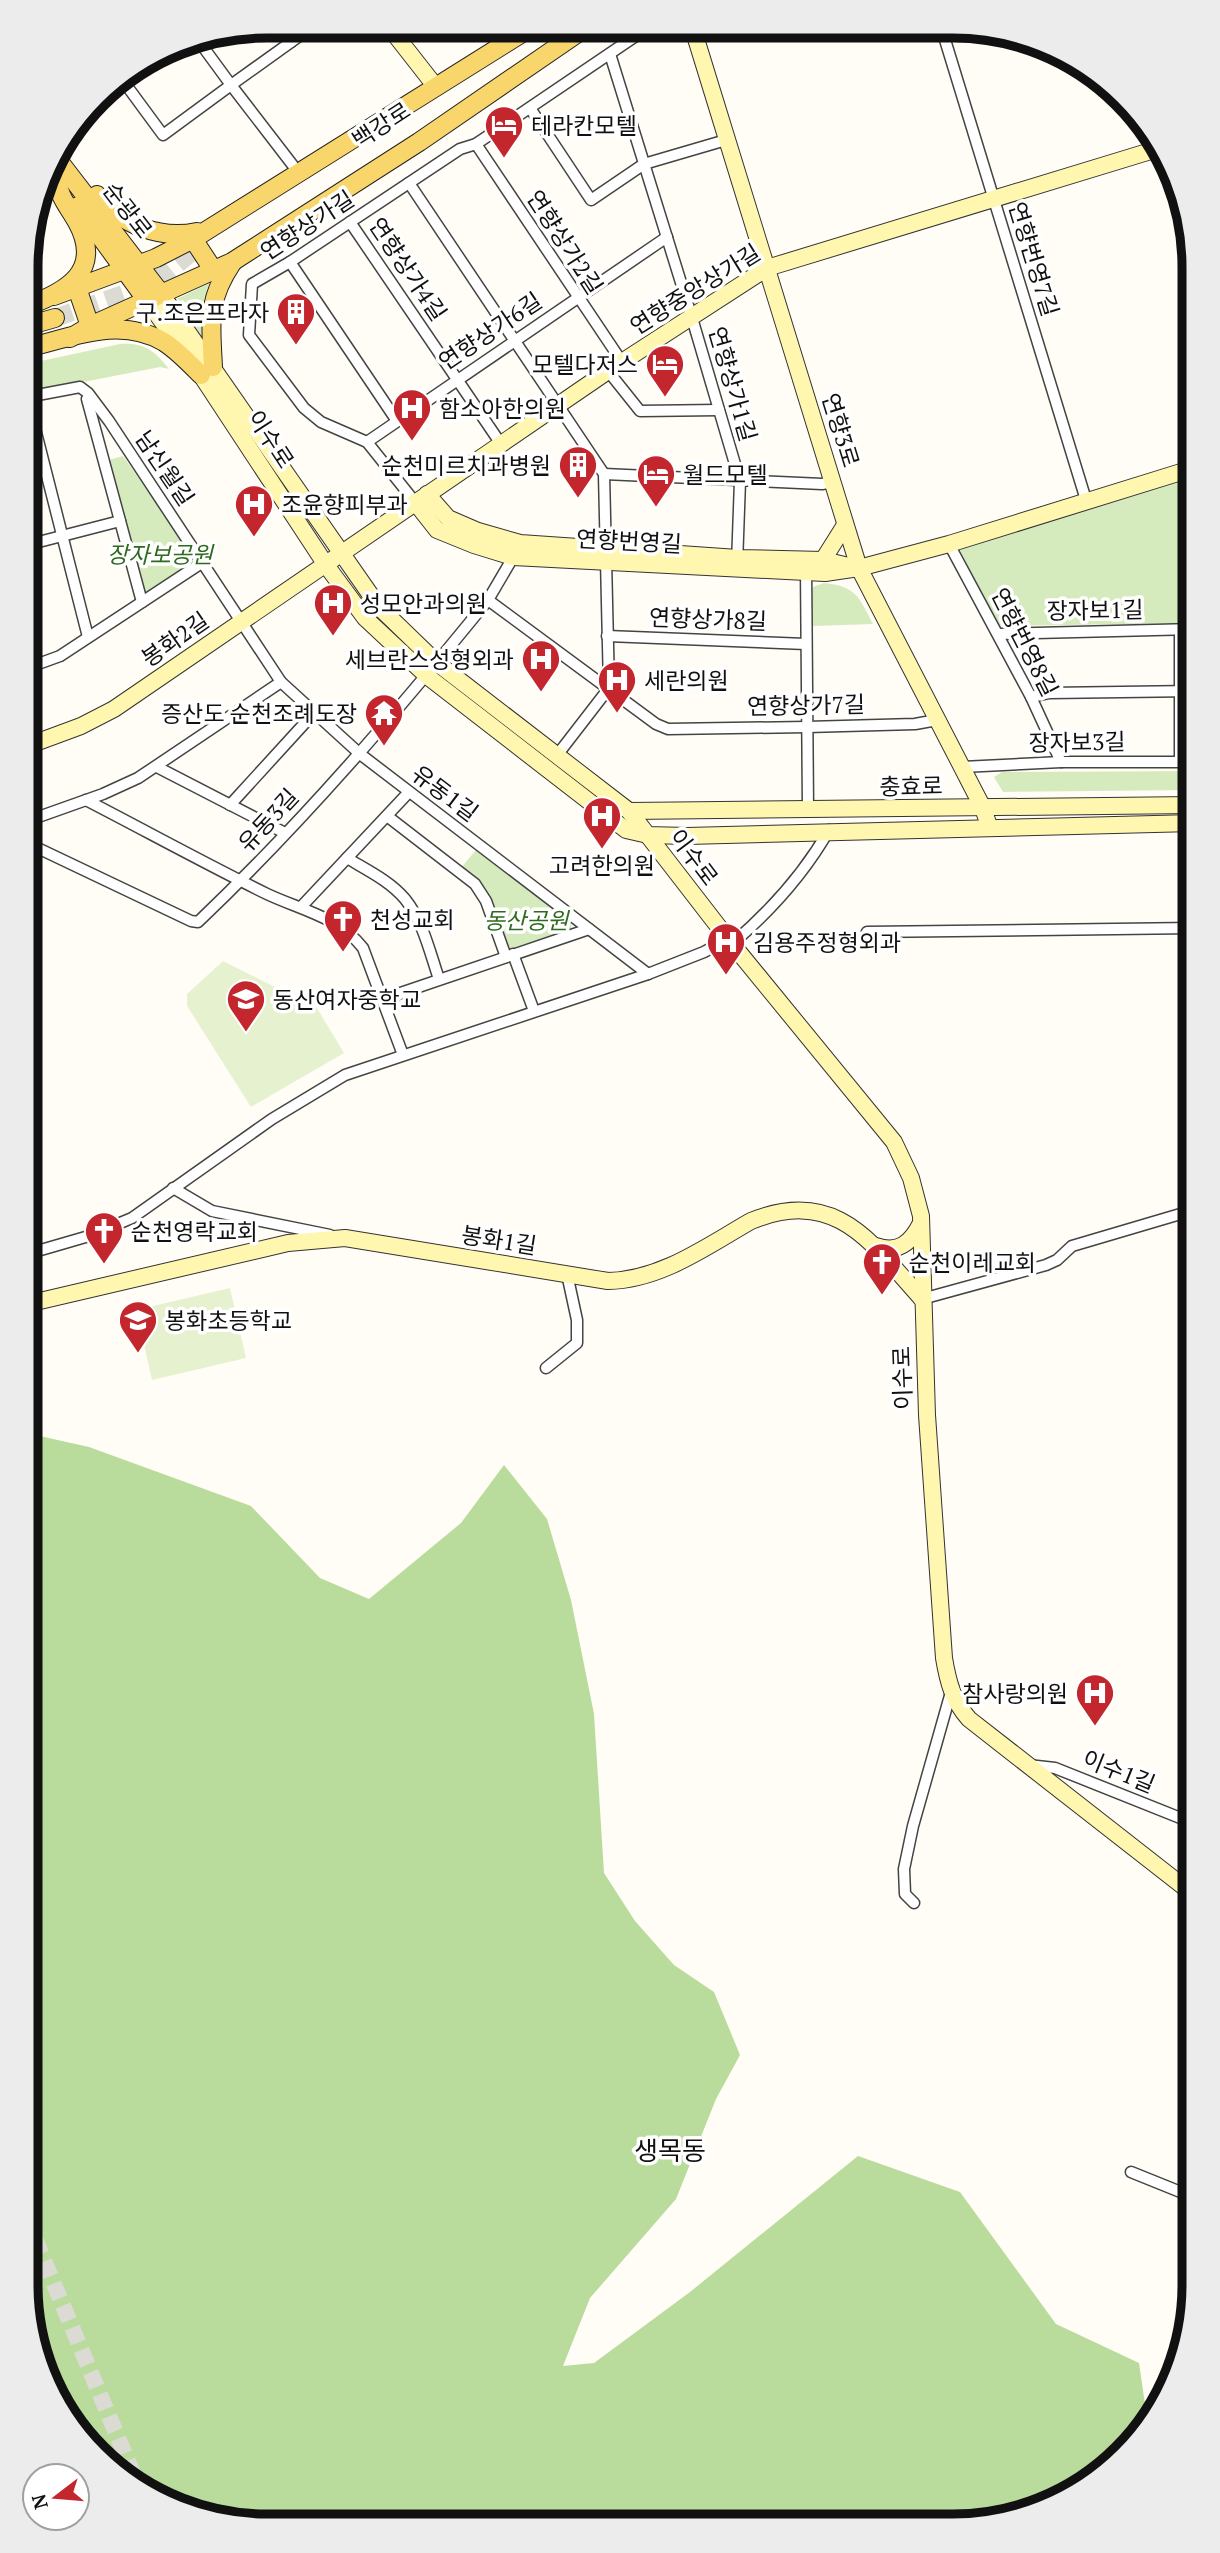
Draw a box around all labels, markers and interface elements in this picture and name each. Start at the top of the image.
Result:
street label: 백강로 [346,95,416,155]
hotel icon: 테라칸모텔 [483,104,525,159]
place label: 테라칸모텔 [531,110,637,141]
street label: 순광로 [96,175,160,245]
street label: 연향상가길 [254,183,360,267]
street label: 연향상가2길 [520,184,610,300]
street label: 연향번영7길 [1002,198,1066,320]
street label: 연향상가4길 [362,211,454,327]
street label: 연향중앙상가길 [624,237,766,341]
street label: 연향상가6길 [432,285,548,377]
building icon: 구.조은프라자 [275,291,317,346]
place label: 구.조은프라자 [136,297,269,328]
street label: 연향상가1길 [702,323,764,445]
hotel icon: 모텔다저스 [644,343,686,398]
place label: 모텔다저스 [532,349,638,380]
hospital icon: 함소아한의원 [391,387,433,442]
street label: 연향3로 [815,389,867,471]
place label: 함소아한의원 [439,393,566,424]
street label: 이수로 [241,404,301,474]
street label: 남신월길 [128,424,202,512]
building icon: 순천미르치과병원 [557,444,599,499]
place label: 순천미르치과병원 [382,450,551,481]
hotel icon: 월드모텔 [635,453,677,508]
place label: 월드모텔 [683,459,768,490]
hospital icon: 조윤향피부과 [233,483,275,538]
place label: 조윤향피부과 [281,489,408,520]
street label: 연향번영길 [575,523,683,559]
park label: 장자보공원 [107,539,215,570]
hospital icon: 성모안과의원 [312,582,354,637]
street label: 연향번영8길 [984,582,1066,702]
place label: 성모안과의원 [360,588,487,619]
street label: 장자보1길 [1046,594,1144,626]
street label: 연향상가8길 [648,601,768,637]
street label: 봉화2길 [135,605,215,673]
hospital icon: 세브란스성형외과 [520,638,562,693]
place label: 세브란스성형외과 [345,644,514,675]
hospital icon: 세란의원 [596,659,638,714]
place label: 세란의원 [644,665,729,696]
street label: 연향상가7길 [747,688,865,722]
temple icon: 증산도 순천조례도장 [363,692,405,747]
place label: 증산도 순천조례도장 [161,698,357,729]
street label: 장자보3길 [1028,726,1126,758]
street label: 유동1길 [405,758,485,828]
street label: 충효로 [879,770,943,802]
street label: 유동3길 [231,782,305,858]
hospital icon: 고려한의원 [581,795,623,850]
street label: 이수로 [663,822,725,892]
place label: 고려한의원 [549,850,655,881]
church icon: 천성교회 [322,898,364,953]
place label: 천성교회 [370,904,455,935]
park label: 동산공원 [484,905,570,936]
hospital icon: 김용주정형외과 [705,921,747,976]
place label: 김용주정형외과 [753,927,901,958]
school or university icon: 동산여자중학교 [225,978,267,1033]
place label: 동산여자중학교 [273,984,421,1015]
church icon: 순천영락교회 [83,1210,125,1265]
place label: 순천영락교회 [131,1216,258,1247]
street label: 봉화1길 [459,1219,539,1261]
church icon: 순천이레교회 [861,1241,903,1296]
place label: 순천이레교회 [909,1247,1036,1278]
school or university icon: 봉화초등학교 [117,1299,159,1354]
place label: 봉화초등학교 [165,1305,292,1336]
street label: 이수로 [885,1346,919,1410]
hospital icon: 참사랑의원 [1074,1672,1116,1727]
place label: 참사랑의원 [962,1678,1068,1709]
street label: 이수1길 [1078,1742,1160,1800]
district label: 생목동 [634,2133,706,2167]
north arrow [21,2462,91,2532]
text: N [25,2491,53,2512]

